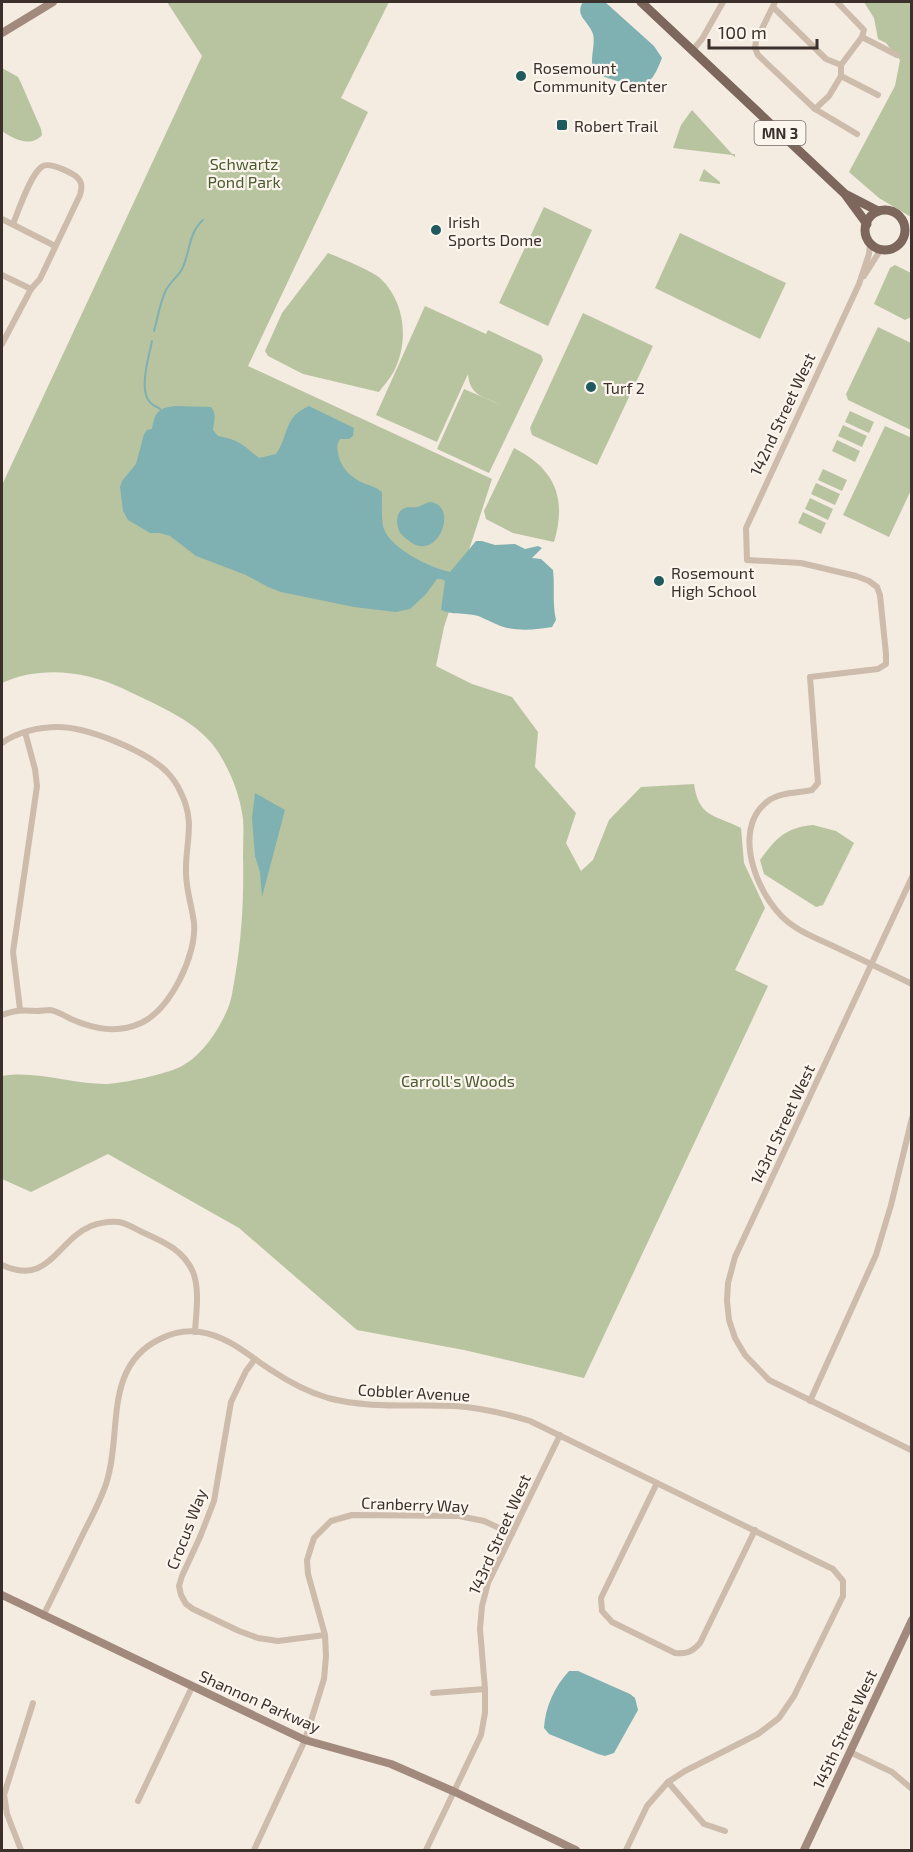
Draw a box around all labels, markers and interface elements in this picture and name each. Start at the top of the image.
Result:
scale bar [709,12,817,50]
text: 100 m [718,21,767,43]
place label: Rosemount Community Center [533,58,668,95]
marker: Rosemount Community Center [514,69,528,83]
place label: Robert Trail [574,116,658,135]
marker: Robert Trail [555,118,569,132]
road number: MN 3 [754,121,806,145]
park label: Schwartz Pond Park [207,154,281,191]
place label: Irish Sports Dome [448,212,542,249]
marker: Irish Sports Dome [429,223,443,237]
street label: 142nd Street West [745,350,819,478]
place label: Turf 2 [603,378,645,397]
marker: Turf 2 [584,380,598,394]
place label: Rosemount High School [671,563,757,600]
marker: Rosemount High School [652,574,666,588]
street label: 143rd Street West [746,1061,818,1187]
park label: Carroll's Woods [401,1071,515,1090]
street label: Cobbler Avenue [357,1380,471,1404]
street label: 143rd Street West [464,1471,534,1597]
street label: Crocus Way [162,1485,210,1572]
street label: Cranberry Way [361,1493,470,1515]
street label: Shannon Parkway [196,1666,324,1736]
street label: 145th Street West [808,1666,880,1792]

